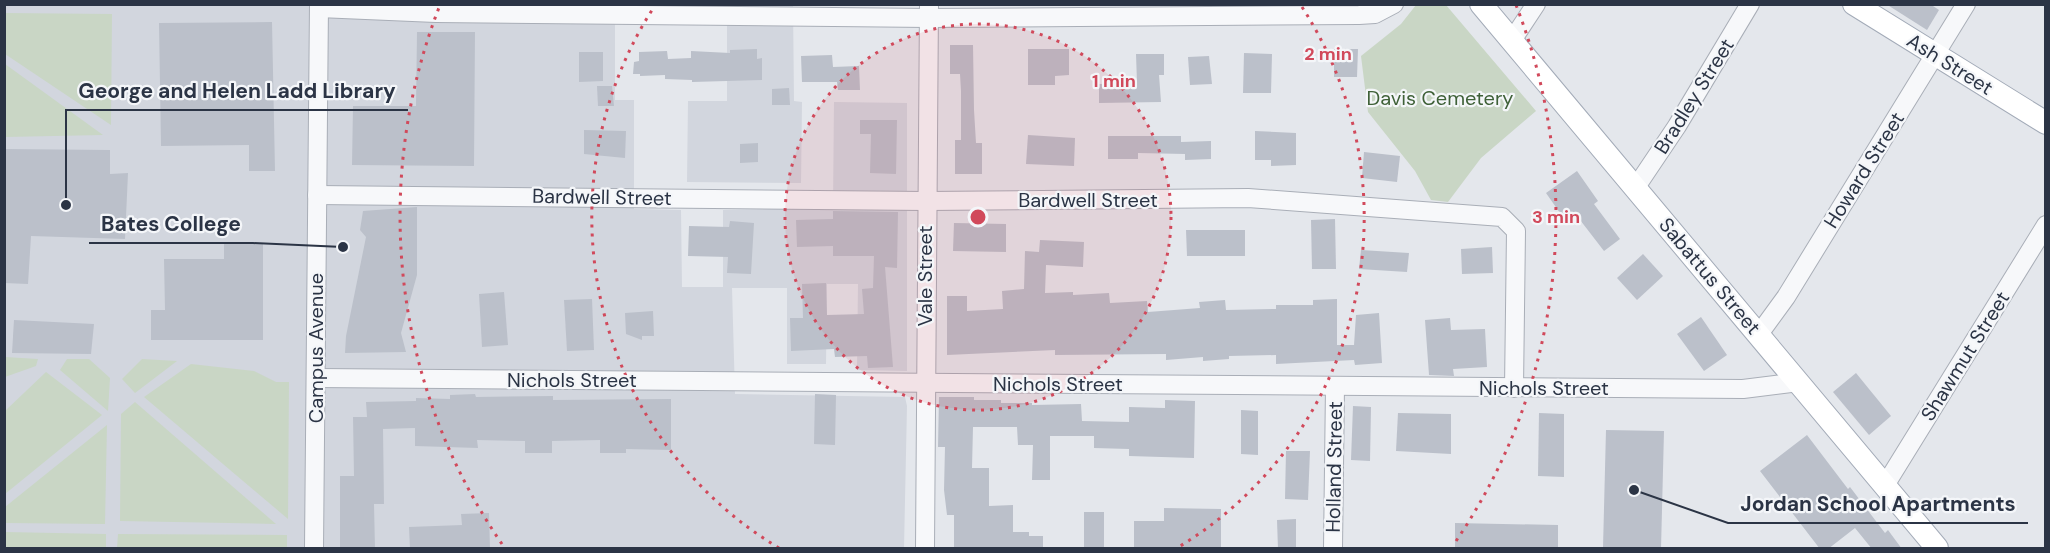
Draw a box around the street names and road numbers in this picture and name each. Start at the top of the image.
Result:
street label: Ash Street [1902,27,1998,101]
street label: Bradley Street [1648,33,1740,159]
street label: Howard Street [1818,107,1910,233]
street label: Bardwell Street [532,183,672,211]
street label: Bardwell Street [1018,187,1158,213]
street label: Sabattus Street [1654,212,1767,340]
street label: Vale Street [912,225,938,326]
street label: Campus Avenue [303,273,329,423]
street label: Shawmut Street [1915,286,2015,426]
street label: Nichols Street [507,367,637,393]
street label: Nichols Street [993,371,1123,397]
street label: Nichols Street [1479,375,1609,401]
street label: Holland Street [1320,401,1348,533]

